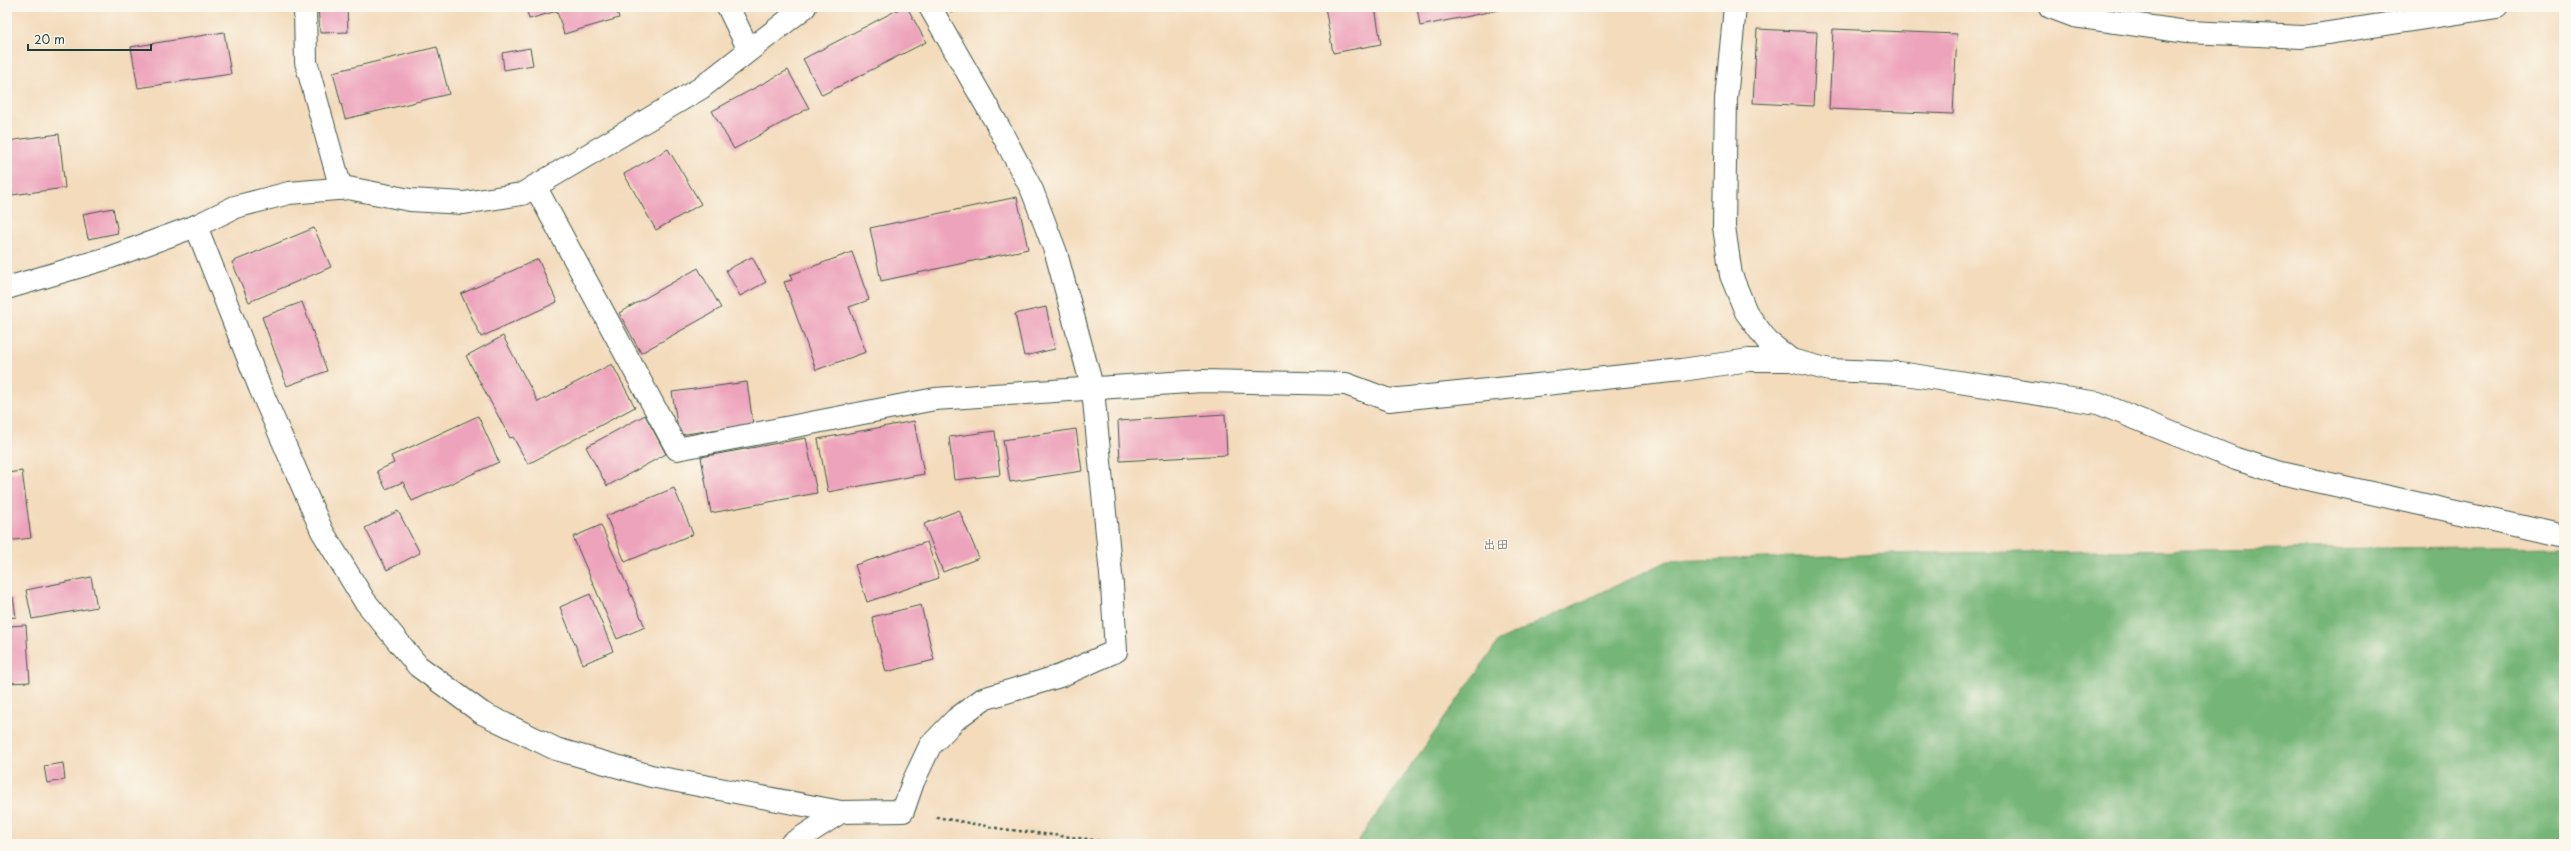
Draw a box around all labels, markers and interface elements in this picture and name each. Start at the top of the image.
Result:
scale bar [28,26,151,52]
text: 20 m [34,30,65,48]
district label: 出田 [1483,534,1509,553]

